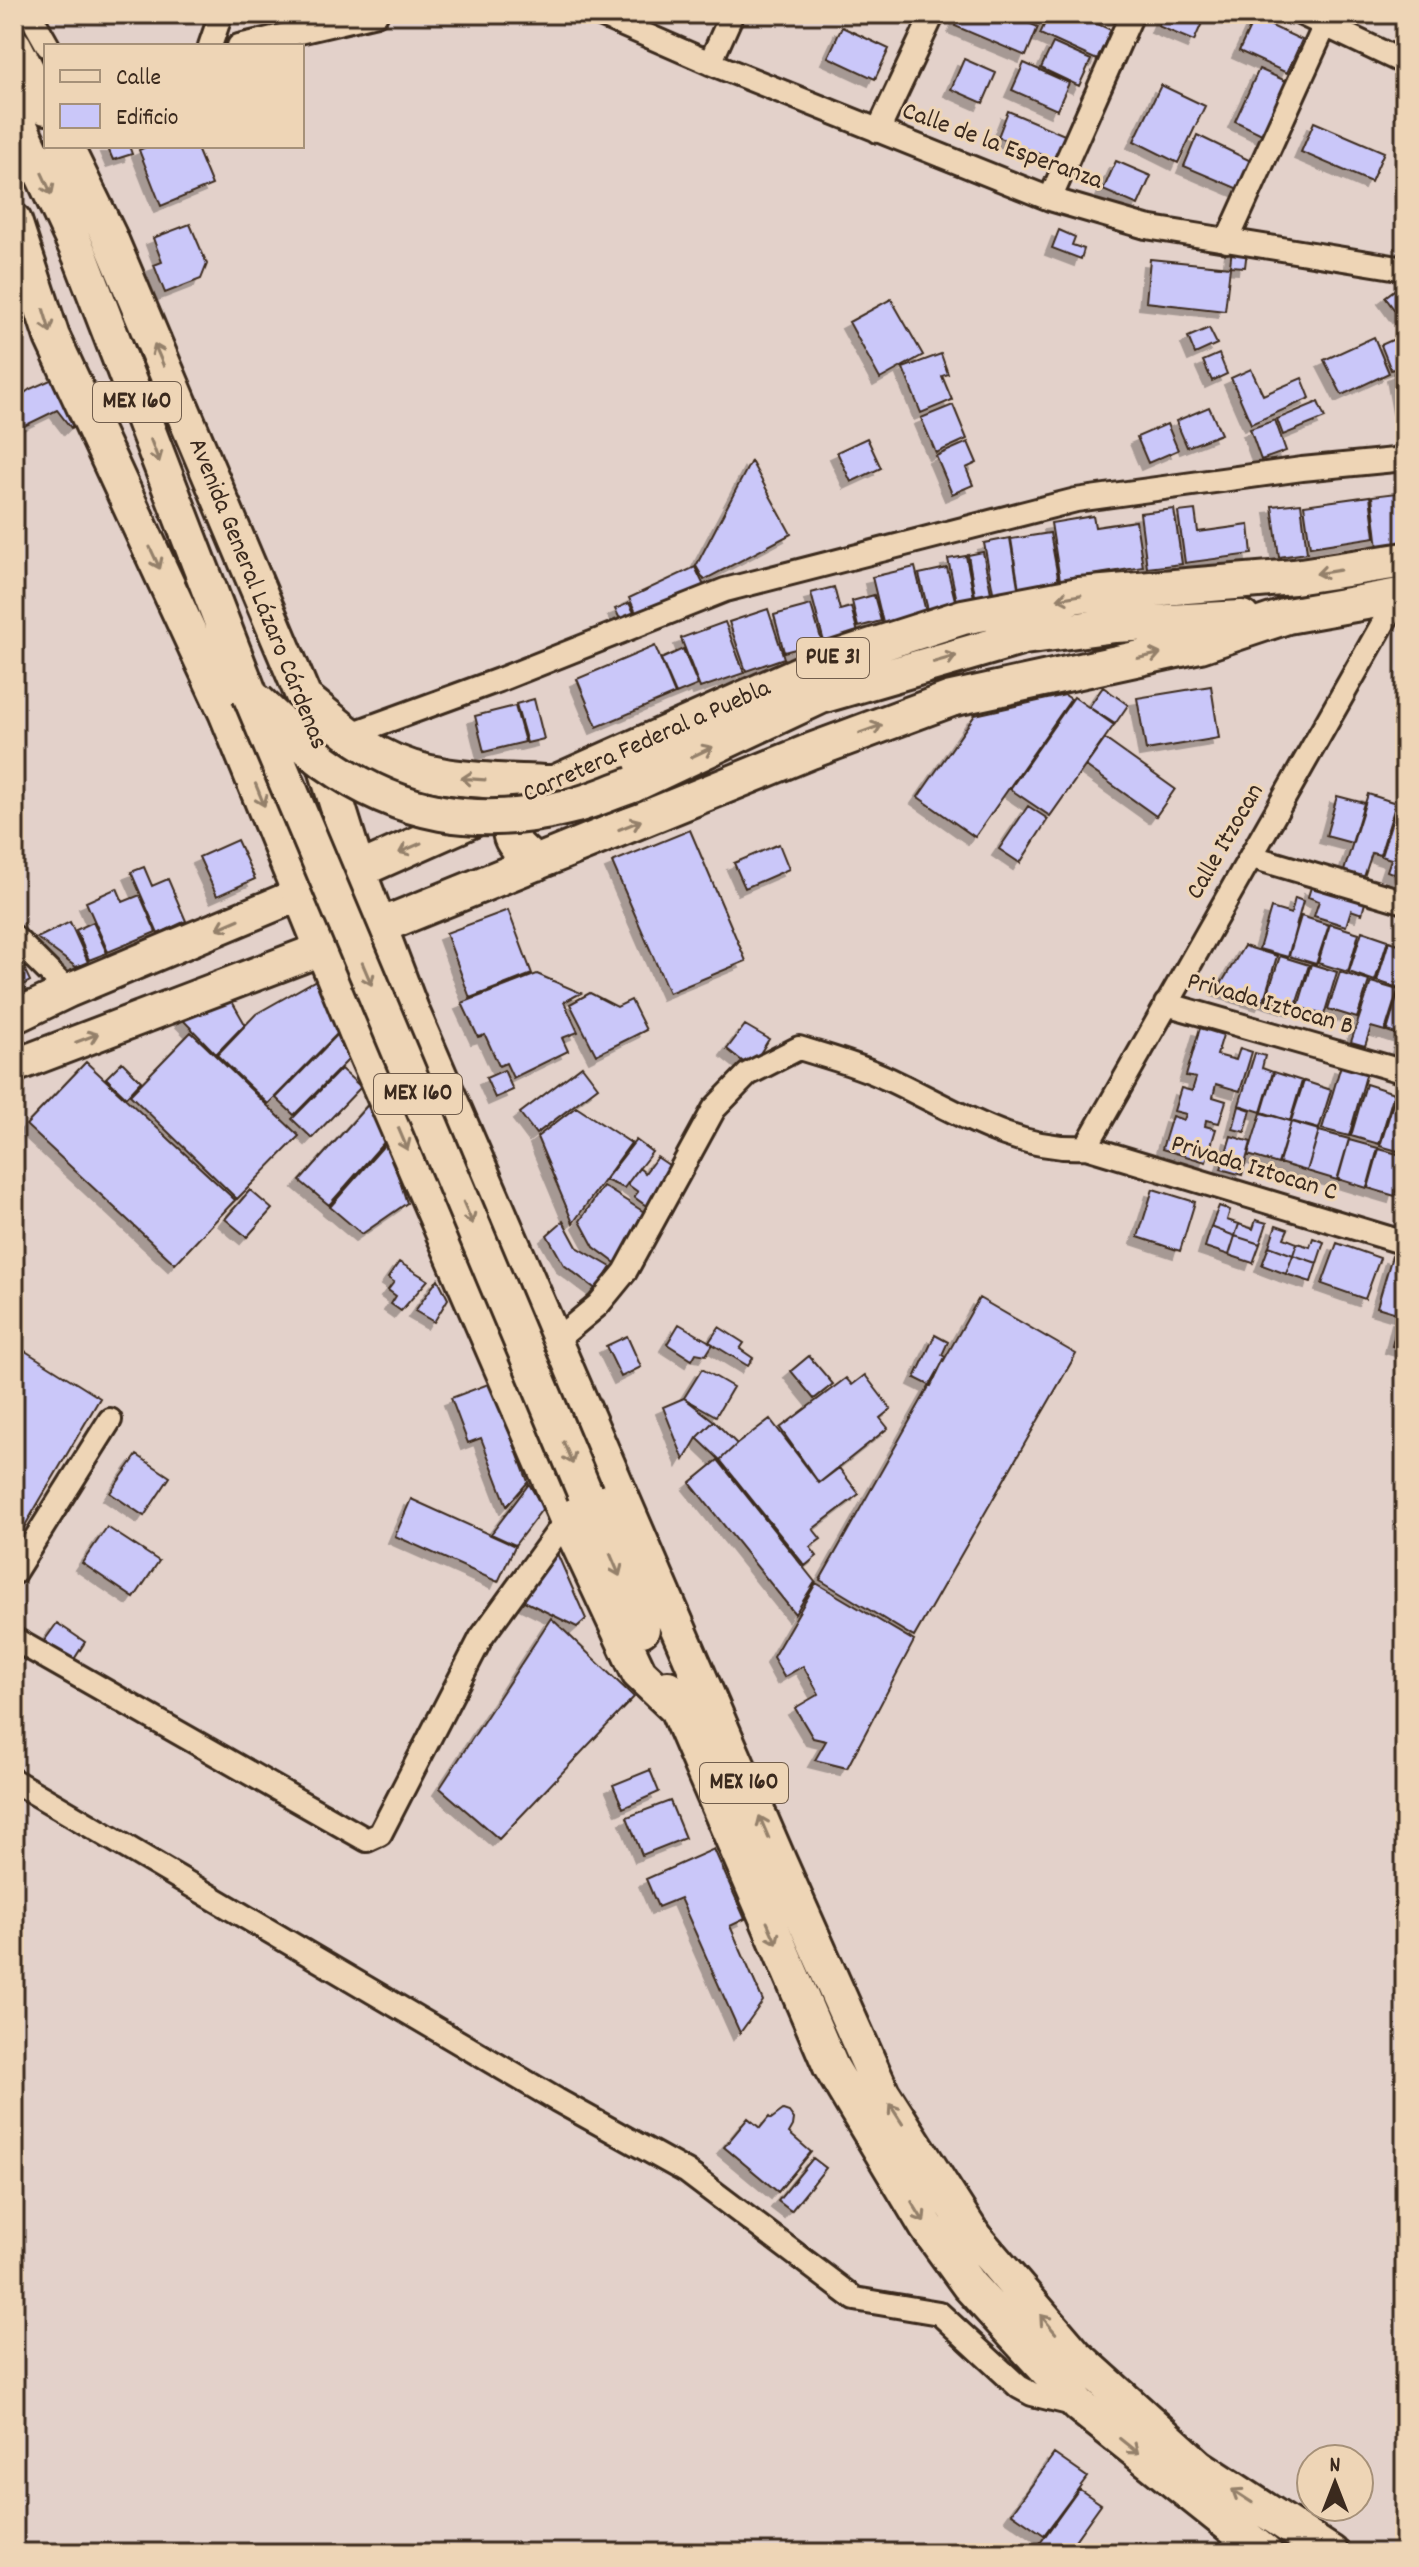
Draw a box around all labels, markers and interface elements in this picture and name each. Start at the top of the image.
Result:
legend [44,44,304,148]
text: Calle [116,62,161,96]
street label: Calle de la Esperanza [897,94,1108,201]
text: Edificio [116,102,178,136]
one-way arrow [40,172,55,196]
one-way arrow [40,308,55,334]
one-way arrow [151,343,166,367]
road number: MEX 160 [93,382,181,422]
street label: Avenida General Lázaro Cárdenas [178,433,336,755]
one-way arrow [149,438,163,463]
one-way arrow [148,545,163,569]
one-way arrow [1316,565,1341,580]
one-way arrow [1057,590,1083,605]
road number: PUE 31 [797,638,869,678]
one-way arrow [1136,648,1162,663]
one-way arrow [931,651,957,666]
street label: Carretera Federal a Puebla [517,670,777,813]
one-way arrow [858,720,883,735]
one-way arrow [690,744,714,759]
one-way arrow [460,771,487,786]
street label: Calle Itzocan [1178,777,1274,907]
one-way arrow [254,782,268,807]
one-way arrow [617,817,642,831]
one-way arrow [398,841,422,856]
one-way arrow [216,918,241,933]
one-way arrow [361,961,375,986]
street label: Privada Iztocan B [1182,964,1358,1046]
one-way arrow [74,1030,99,1044]
road number: MEX 160 [374,1074,462,1114]
one-way arrow [396,1126,411,1151]
street label: Privada Iztocan C [1166,1126,1342,1212]
one-way arrow [461,1201,476,1225]
one-way arrow [562,1440,577,1465]
one-way arrow [609,1552,624,1576]
road number: MEX 160 [700,1763,788,1803]
one-way arrow [755,1815,770,1840]
one-way arrow [765,1920,780,1945]
one-way arrow [887,2103,903,2126]
one-way arrow [910,2200,926,2223]
one-way arrow [1039,2314,1057,2335]
one-way arrow [1118,2437,1139,2454]
north arrow [1295,2443,1375,2523]
text: N [1330,2451,1341,2482]
one-way arrow [1231,2487,1254,2503]

